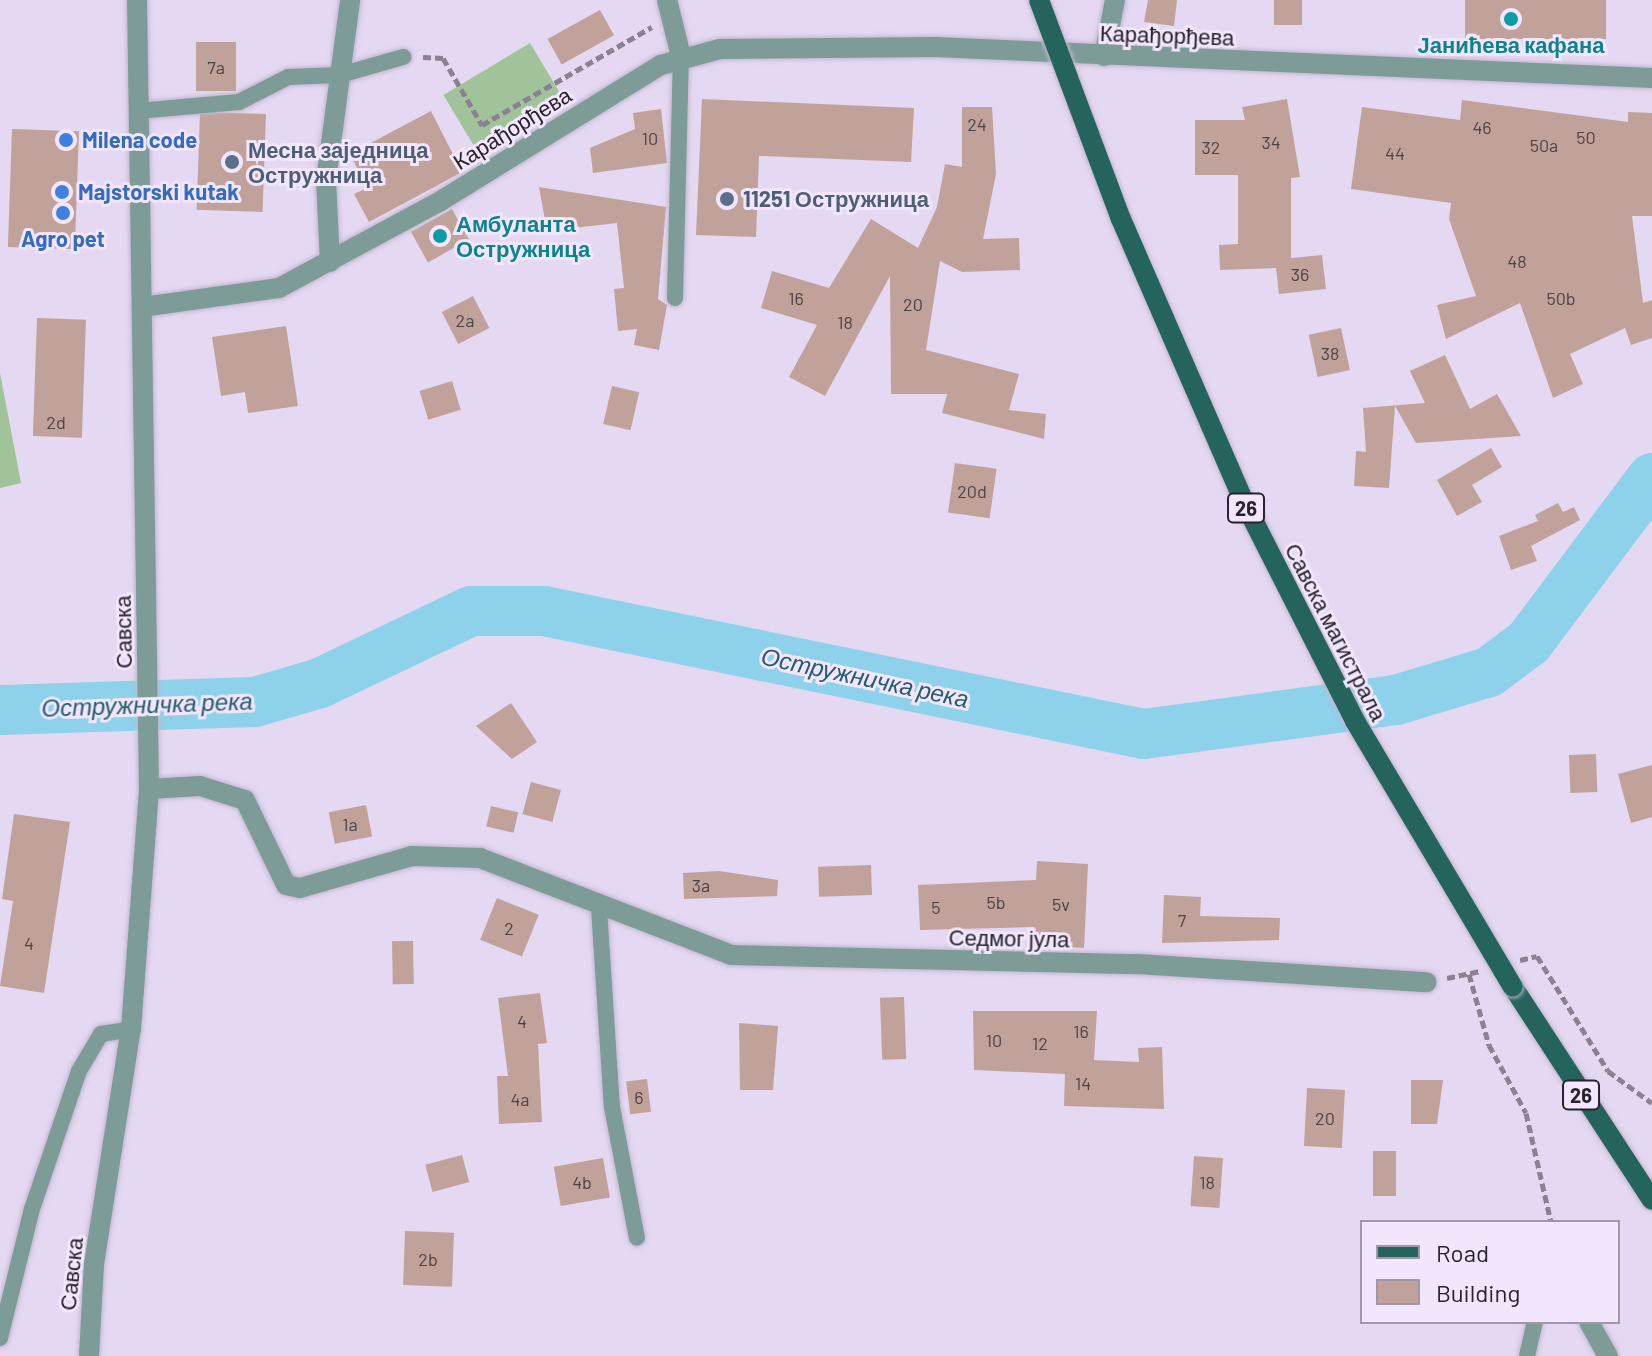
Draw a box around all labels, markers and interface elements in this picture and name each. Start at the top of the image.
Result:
marker: Јанићева кафана [1502,10,1520,28]
street label: Карађорђева [1099,19,1235,51]
place label: Јанићева кафана [1417,32,1605,58]
house number: 7a [207,56,225,78]
street label: Карађорђева [448,81,576,175]
house number: 24 [967,113,987,135]
house number: 46 [1472,116,1492,138]
house number: 50 [1576,126,1596,148]
place label: Milena code [82,127,197,153]
house number: 10 [642,127,658,149]
marker: Milena code [57,131,75,149]
house number: 34 [1261,131,1281,153]
house number: 50a [1530,134,1558,156]
place label: Месна заједница Остружница [248,136,428,188]
house number: 32 [1202,136,1220,158]
house number: 44 [1385,142,1405,164]
marker: Месна заједница Остружница [223,153,241,171]
place label: Majstorski kutak [78,179,239,205]
marker: Majstorski kutak [53,183,71,201]
place label: 11251 Остружница [743,186,929,212]
marker: 11251 Остружница [718,190,736,208]
marker: Agro pet [54,204,72,222]
place label: Амбуланта Остружница [456,210,590,262]
place label: Agro pet [21,226,105,252]
marker: Амбуланта Остружница [431,227,449,245]
house number: 48 [1507,250,1527,272]
house number: 36 [1291,263,1309,285]
house number: 16 [788,287,804,309]
house number: 50b [1546,287,1576,309]
house number: 20 [903,293,923,315]
house number: 2a [456,309,474,331]
house number: 18 [837,311,853,333]
house number: 38 [1321,342,1339,364]
house number: 2d [46,411,66,433]
house number: 20d [957,480,987,502]
road number: 26 [1226,492,1266,524]
street label: Савска магистрала [1280,539,1392,725]
street label: Савска [109,595,137,669]
water label: Остружничка река [759,641,971,713]
water label: Остружничка река [41,686,253,722]
house number: 1a [342,813,358,835]
house number: 3a [692,874,710,896]
house number: 5b [986,891,1006,913]
house number: 5v [1052,893,1070,915]
house number: 5 [931,896,941,918]
house number: 7 [1178,909,1186,931]
house number: 2 [504,917,514,939]
street label: Седмог јула [948,924,1070,952]
house number: 4 [24,932,34,954]
house number: 4 [517,1010,527,1032]
house number: 16 [1073,1020,1089,1042]
house number: 10 [986,1029,1002,1051]
house number: 12 [1032,1032,1048,1054]
house number: 14 [1075,1072,1091,1094]
road number: 26 [1561,1079,1601,1111]
house number: 6 [634,1086,644,1108]
house number: 4a [510,1088,530,1110]
house number: 20 [1315,1107,1335,1129]
house number: 4b [572,1171,592,1193]
house number: 18 [1199,1171,1215,1193]
legend [1360,1220,1620,1324]
street label: Савска [54,1236,88,1312]
text: Road [1436,1238,1489,1267]
house number: 2b [418,1248,438,1270]
text: Building [1436,1278,1520,1307]

